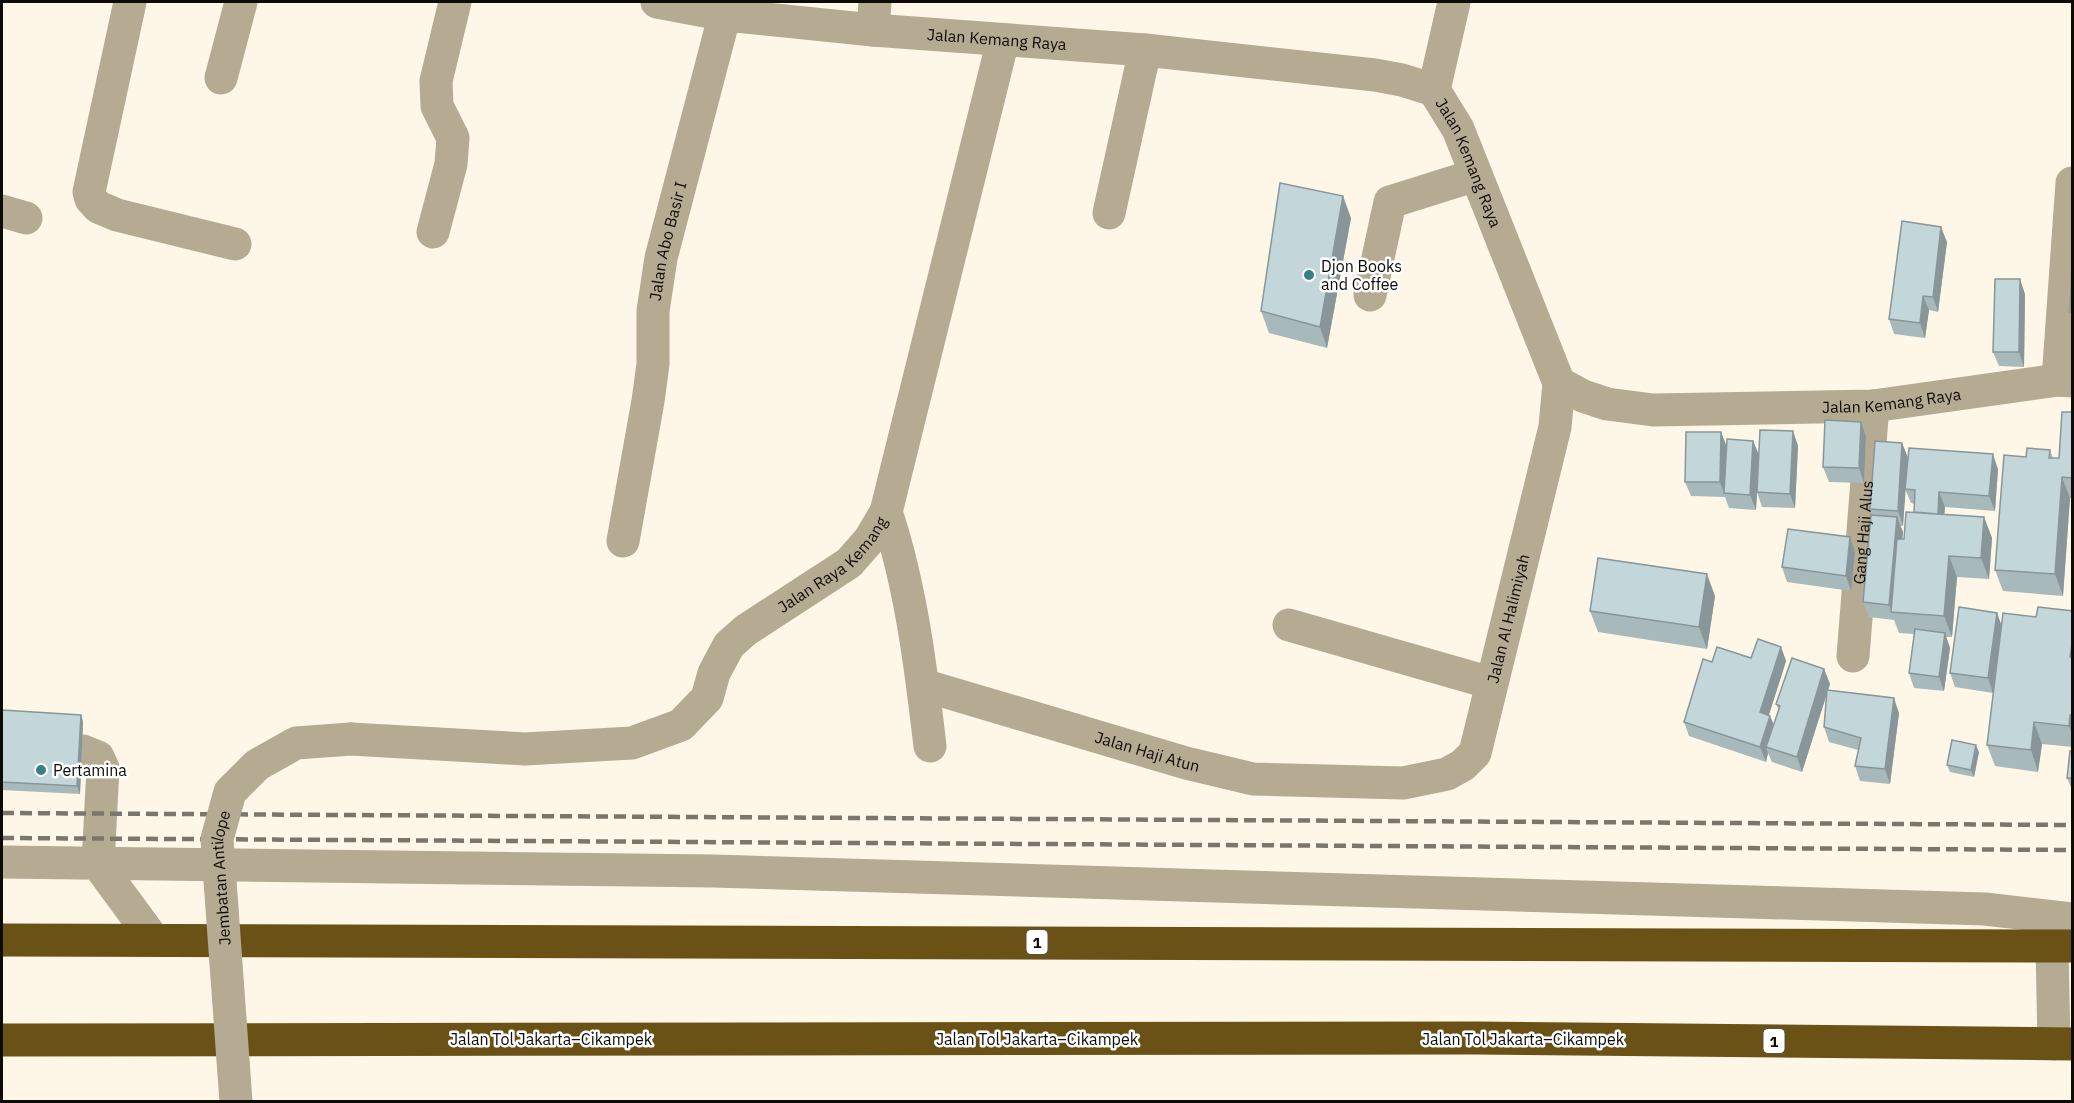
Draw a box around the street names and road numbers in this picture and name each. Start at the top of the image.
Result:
street label: Jalan Kemang Raya [926,24,1068,54]
street label: Jalan Kemang Raya [1431,94,1506,231]
street label: Jalan Abo Basir I [645,179,691,302]
street label: Jalan Kemang Raya [1822,384,1963,417]
street label: Gang Haji Alus [1849,480,1877,585]
street label: Jalan Raya Kemang [774,512,891,617]
street label: Jalan Al Halimiyah [1483,552,1534,685]
street label: Jalan Haji Atun [1093,727,1202,776]
street label: Jembatan Antilope [207,808,235,946]
road number: 1 [1026,930,1048,954]
street label: Jalan Tol Jakarta–Cikampek [450,1029,653,1049]
street label: Jalan Tol Jakarta–Cikampek [936,1029,1139,1049]
street label: Jalan Tol Jakarta–Cikampek [1422,1029,1625,1049]
road number: 1 [1764,1029,1784,1053]

